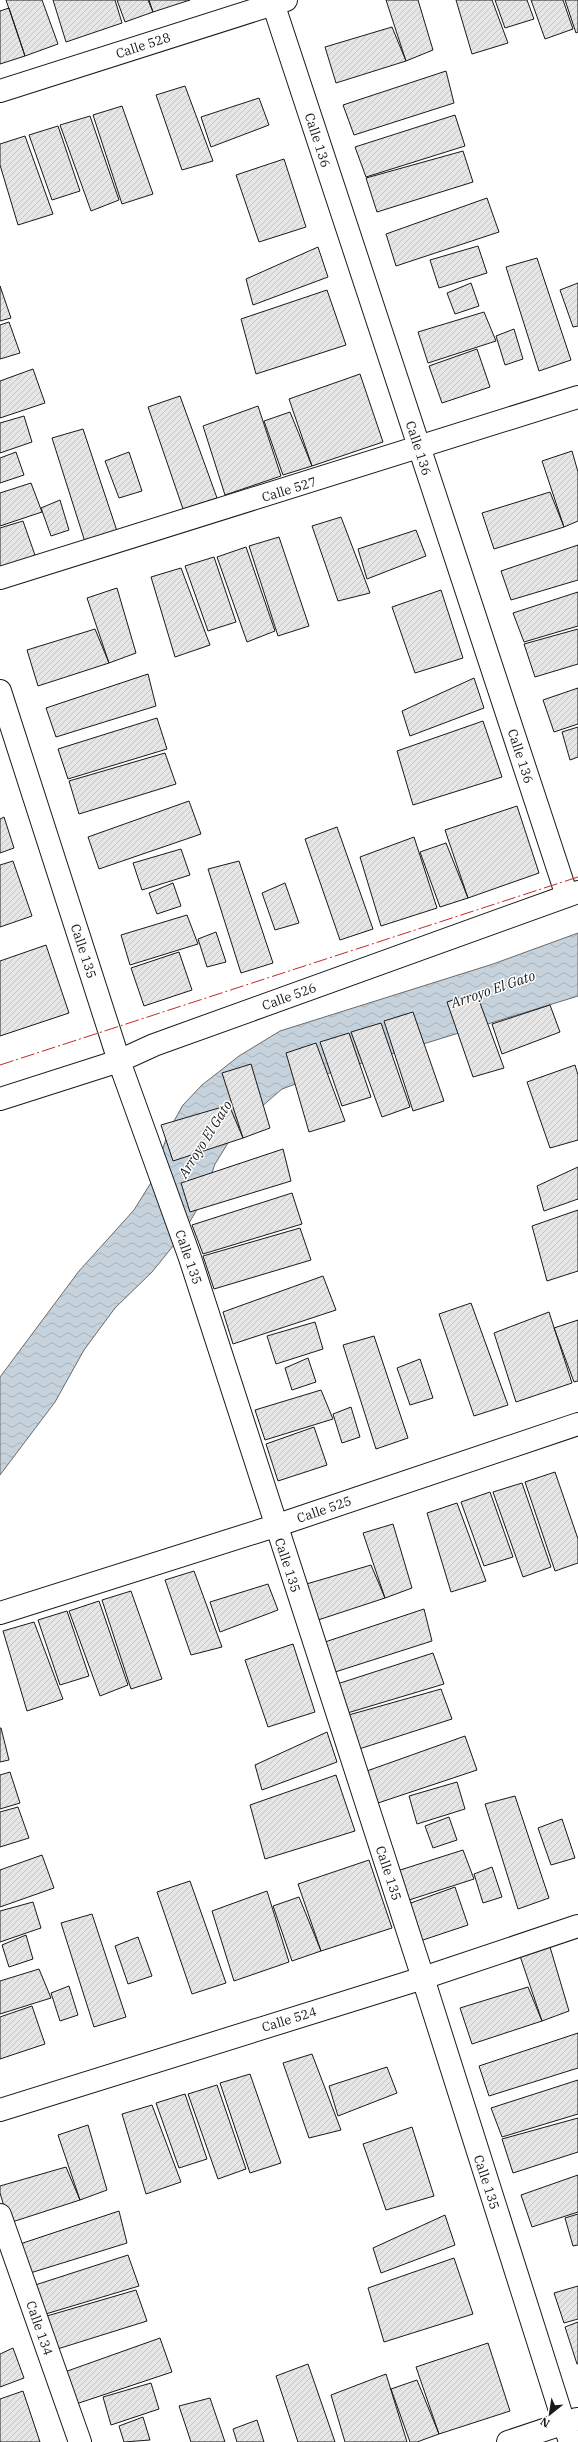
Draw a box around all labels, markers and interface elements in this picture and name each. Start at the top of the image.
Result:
street label: Calle 528 [114,29,173,62]
street label: Calle 136 [301,111,334,170]
street label: Calle 136 [402,419,435,478]
street label: Calle 527 [260,473,319,506]
street label: Calle 136 [504,727,537,786]
street label: Calle 135 [67,922,100,981]
water label: Arroyo El Gato [447,966,538,1012]
street label: Calle 526 [260,979,319,1014]
water label: Arroyo El Gato [173,1097,236,1182]
street label: Calle 135 [171,1228,206,1287]
street label: Calle 525 [295,1492,354,1527]
street label: Calle 135 [271,1536,304,1595]
street label: Calle 135 [372,1844,405,1903]
street label: Calle 524 [260,2003,319,2036]
street label: Calle 135 [470,2153,503,2212]
street label: Calle 134 [22,2299,57,2358]
north arrow [530,2394,570,2434]
text: N [537,2414,552,2431]

